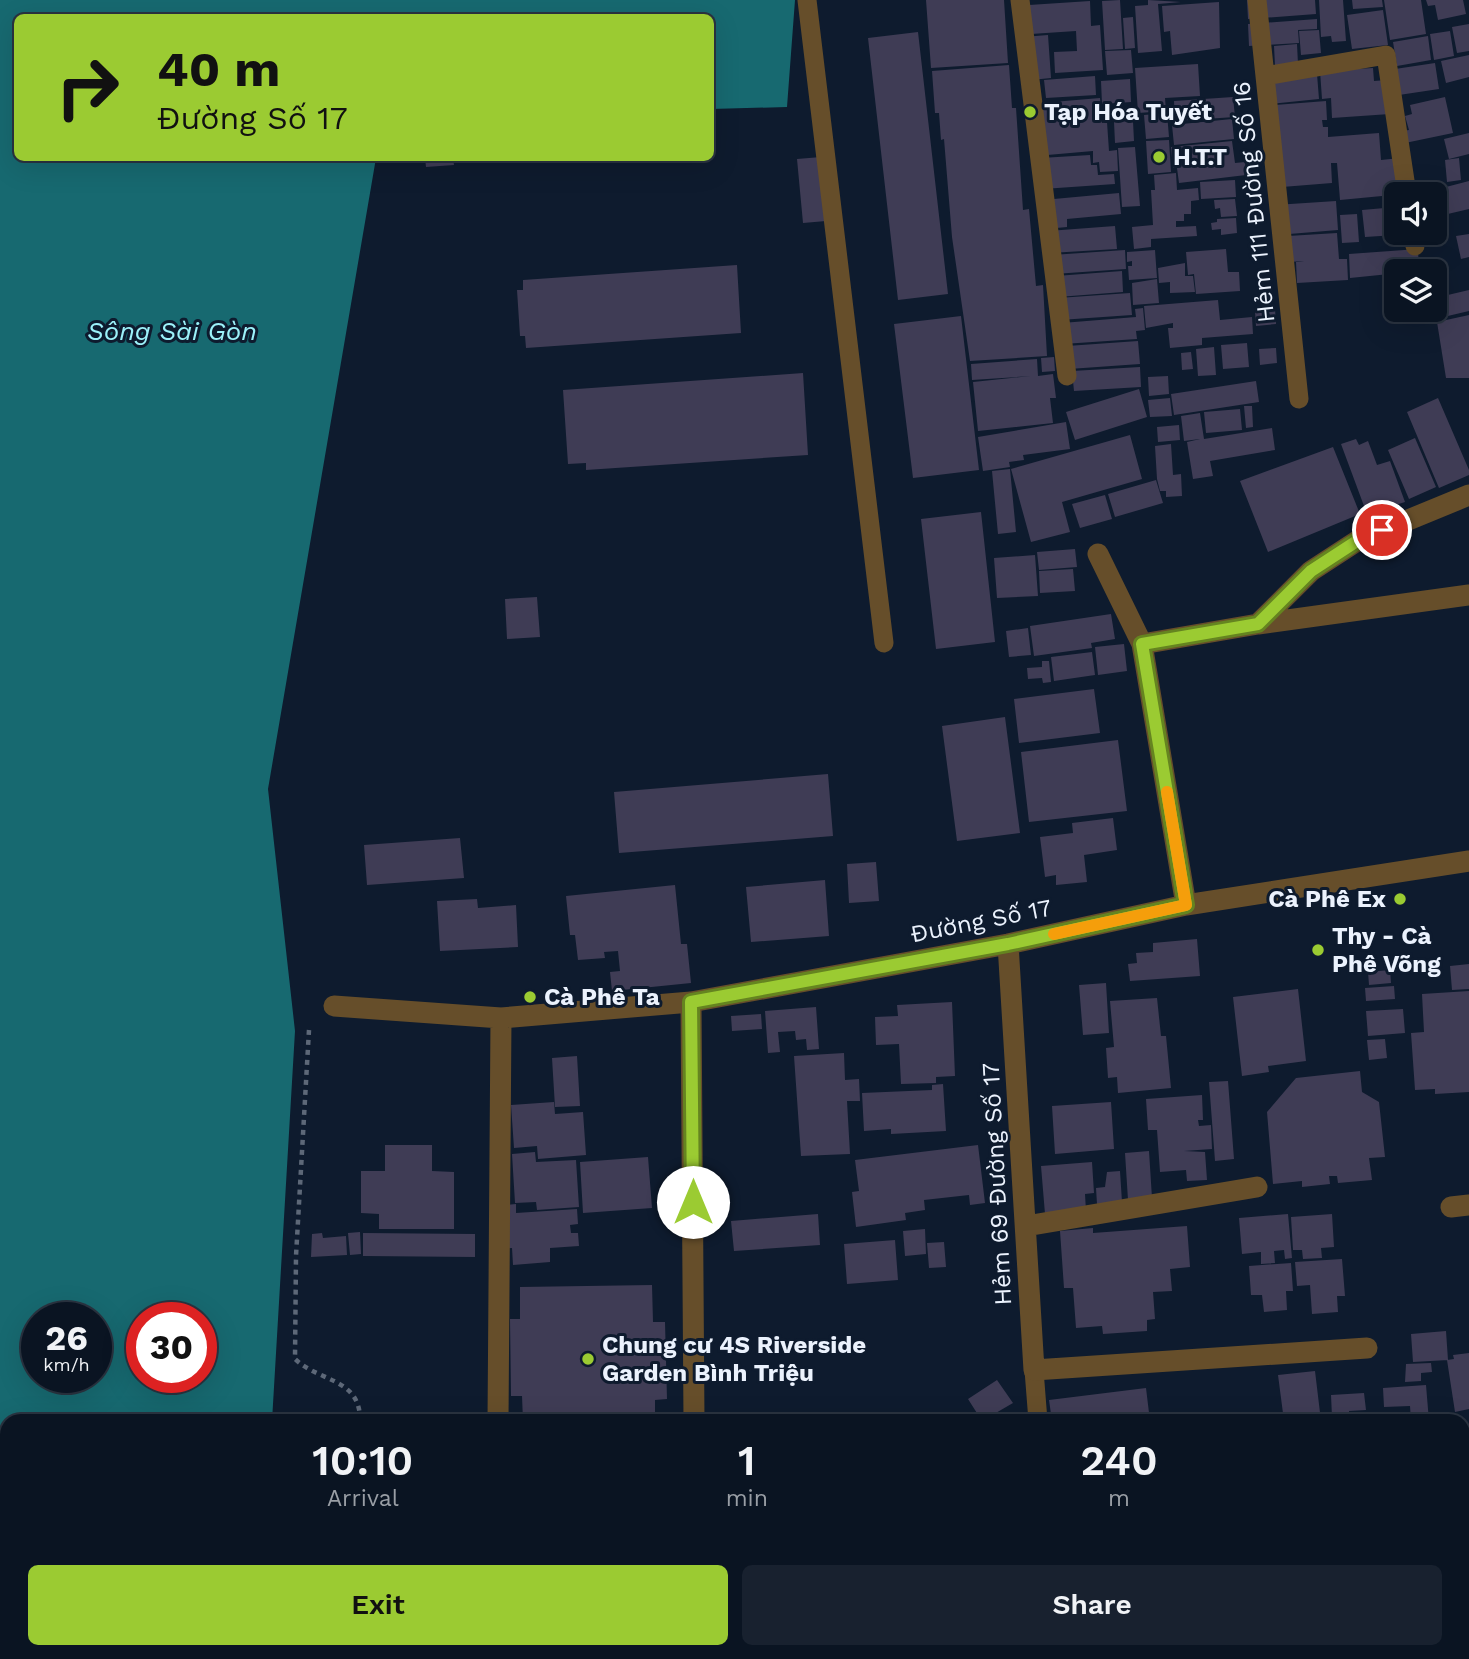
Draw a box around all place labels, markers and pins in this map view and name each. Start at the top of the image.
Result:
place label: Tạp Hóa Tuyết [1044,98,1213,126]
marker: Tạp Hóa Tuyết [1022,104,1038,120]
place label: H.T.T [1173,143,1227,171]
marker: H.T.T [1151,149,1167,165]
pin [1352,500,1412,560]
place label: Cà Phê Ex [1268,885,1386,913]
marker: Cà Phê Ex [1392,891,1408,907]
place label: Thy - Cà Phê Võng [1332,922,1441,978]
marker: Thy - Cà Phê Võng [1310,942,1326,958]
place label: Cà Phê Ta [544,983,660,1011]
marker: Cà Phê Ta [522,989,538,1005]
place label: Chung cư 4S Riverside Garden Bình Triệu [602,1331,866,1387]
marker: Chung cư 4S Riverside Garden Bình Triệu [580,1351,596,1367]

